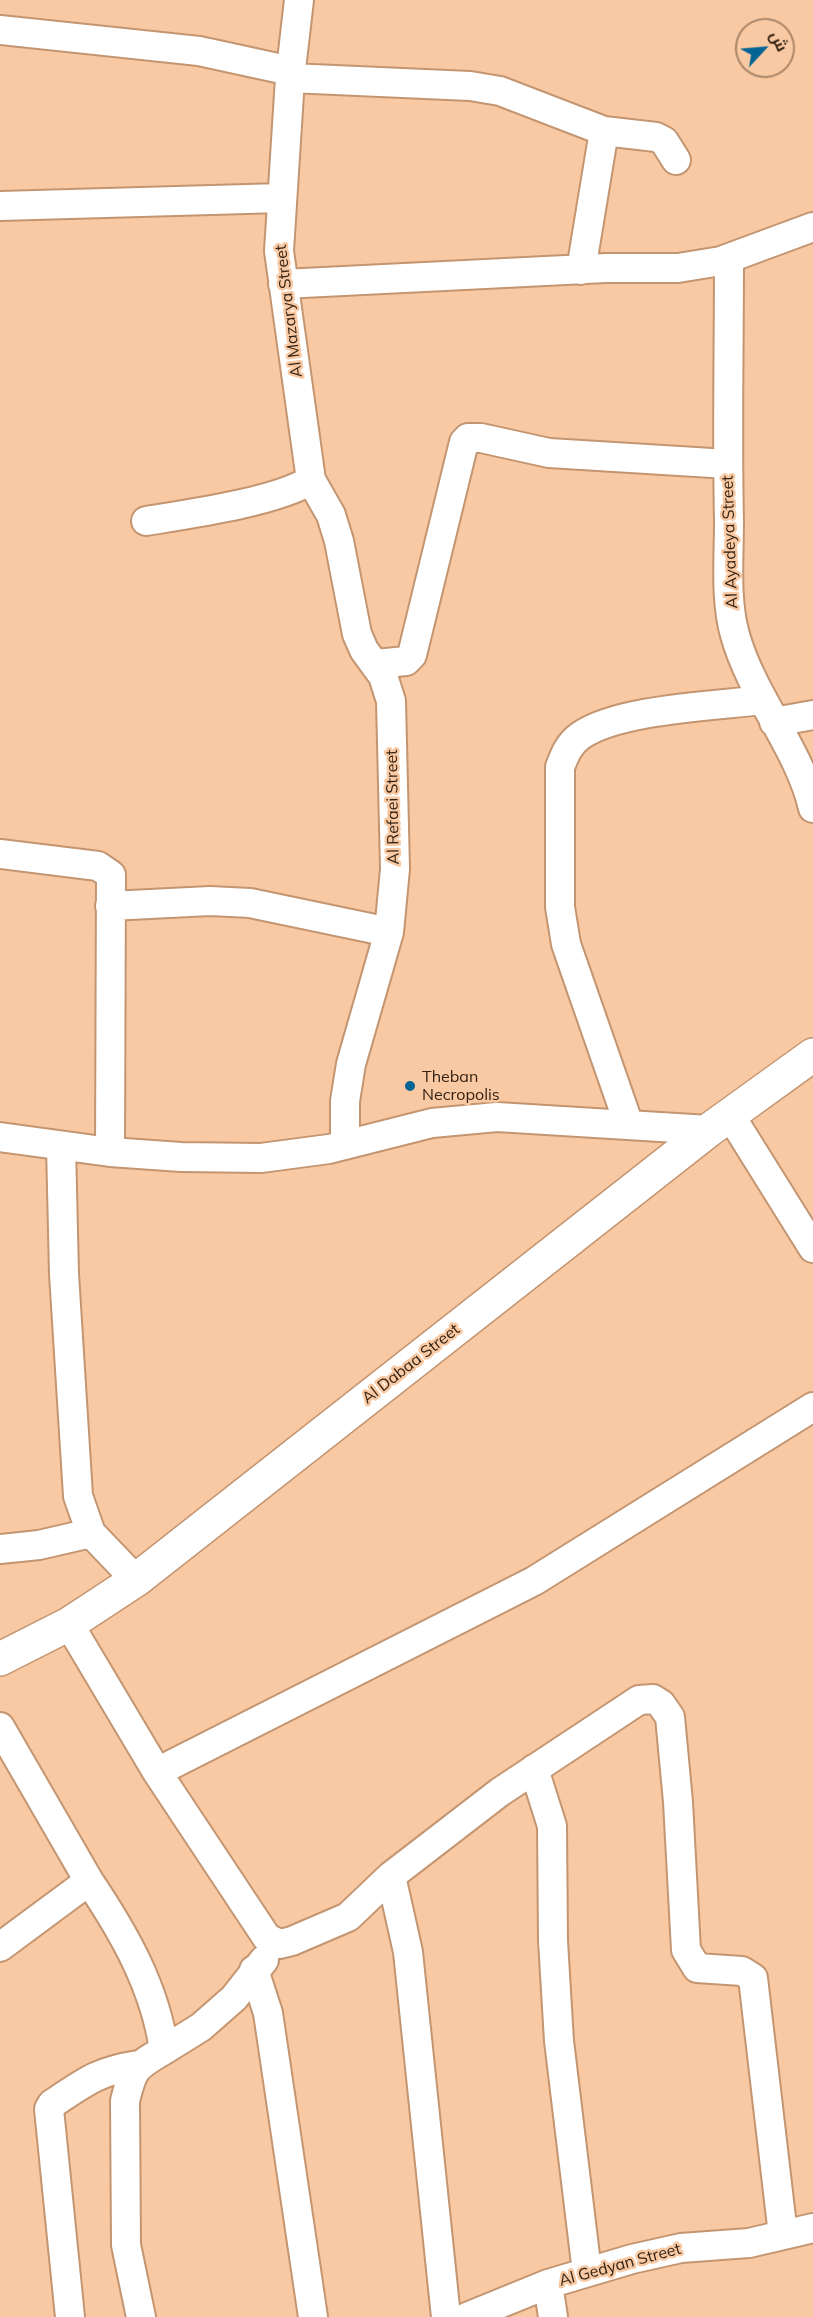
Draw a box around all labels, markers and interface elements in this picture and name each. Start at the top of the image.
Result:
north arrow [735,18,795,78]
text: ش [766,27,793,55]
street label: Al Mazarya Street [271,244,307,378]
street label: Al Ayadeya Street [718,475,742,609]
street label: Al Refaei Street [382,749,404,865]
place label: Theban Necropolis [422,1067,500,1105]
marker: Theban Necropolis [403,1079,417,1093]
street label: Al Dabaa Street [358,1320,464,1408]
street label: Al Gedyan Street [557,2239,683,2291]

